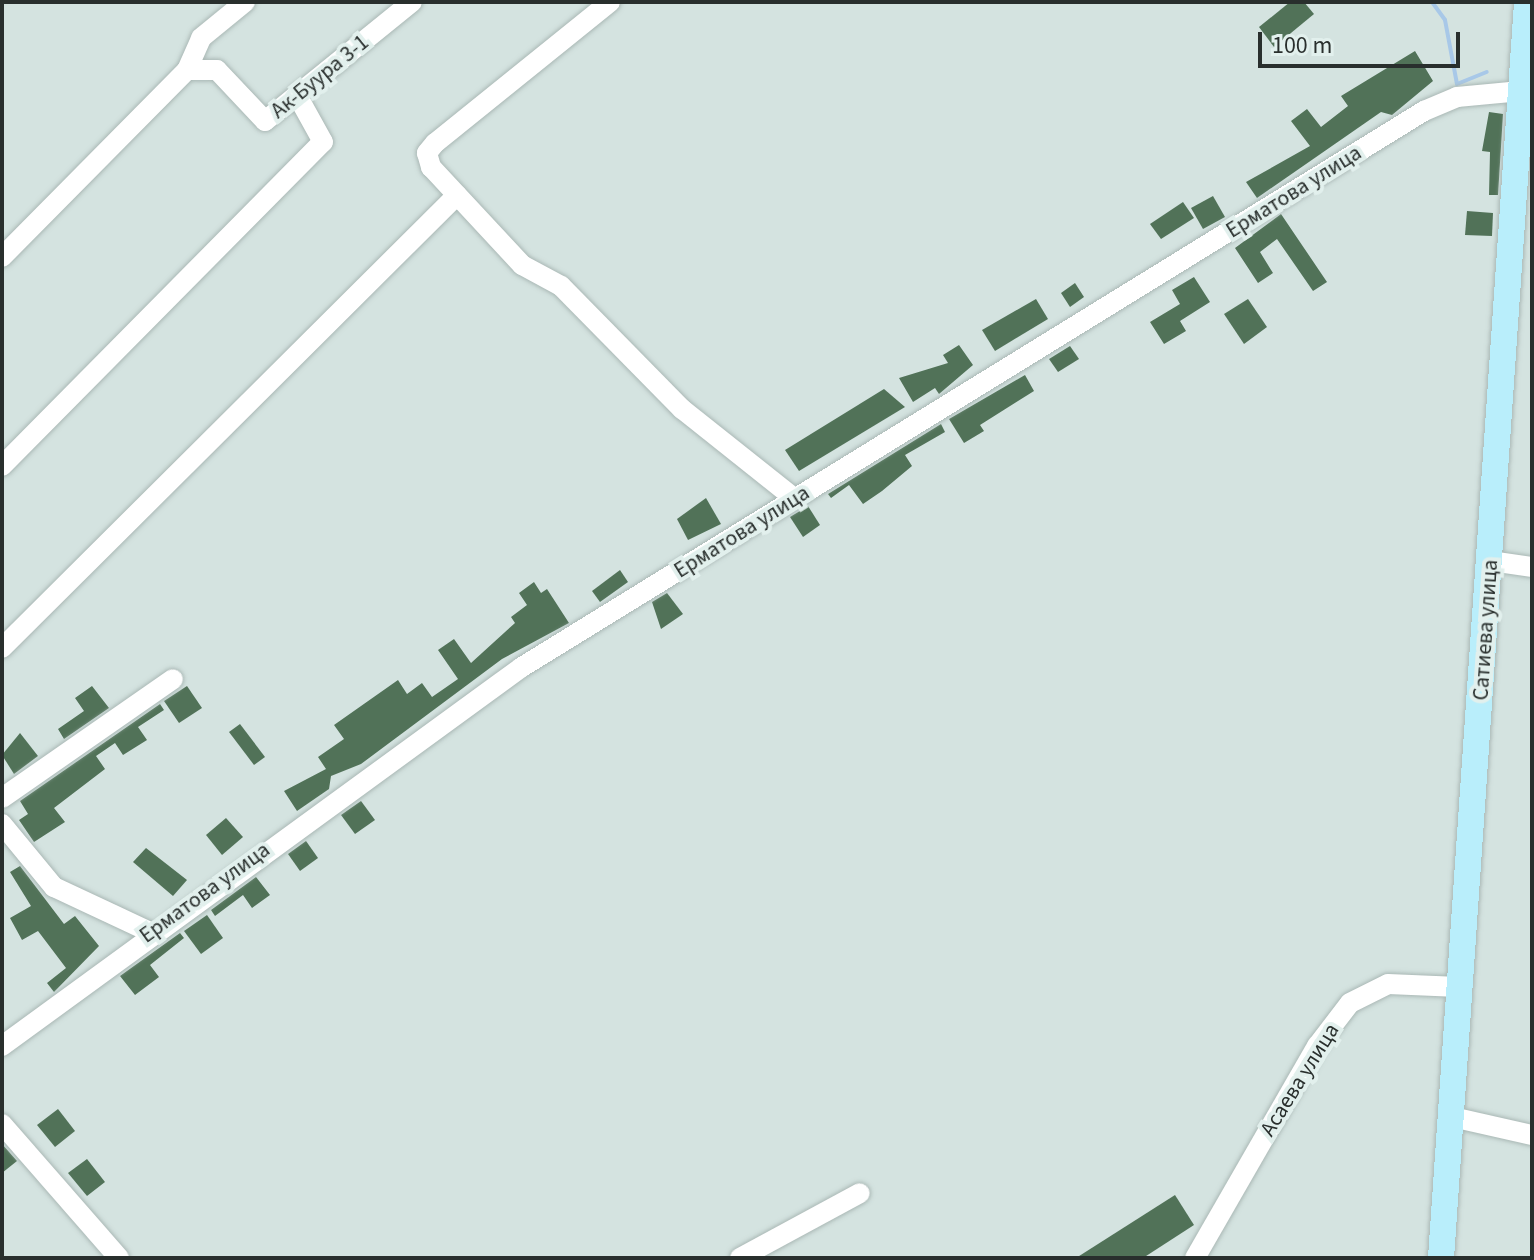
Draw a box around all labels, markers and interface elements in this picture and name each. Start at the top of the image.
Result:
scale bar [1262,16,1464,66]
text: 100 m [1272,28,1332,63]
street label: Ак-Буура 3-1 [266,30,374,124]
street label: Ерматова улица [1221,140,1367,244]
street label: Ерматова улица [669,480,815,584]
street label: Сатиева улица [1468,559,1504,701]
street label: Ерматова улица [135,837,275,949]
street label: Асаева улица [1255,1019,1345,1141]

